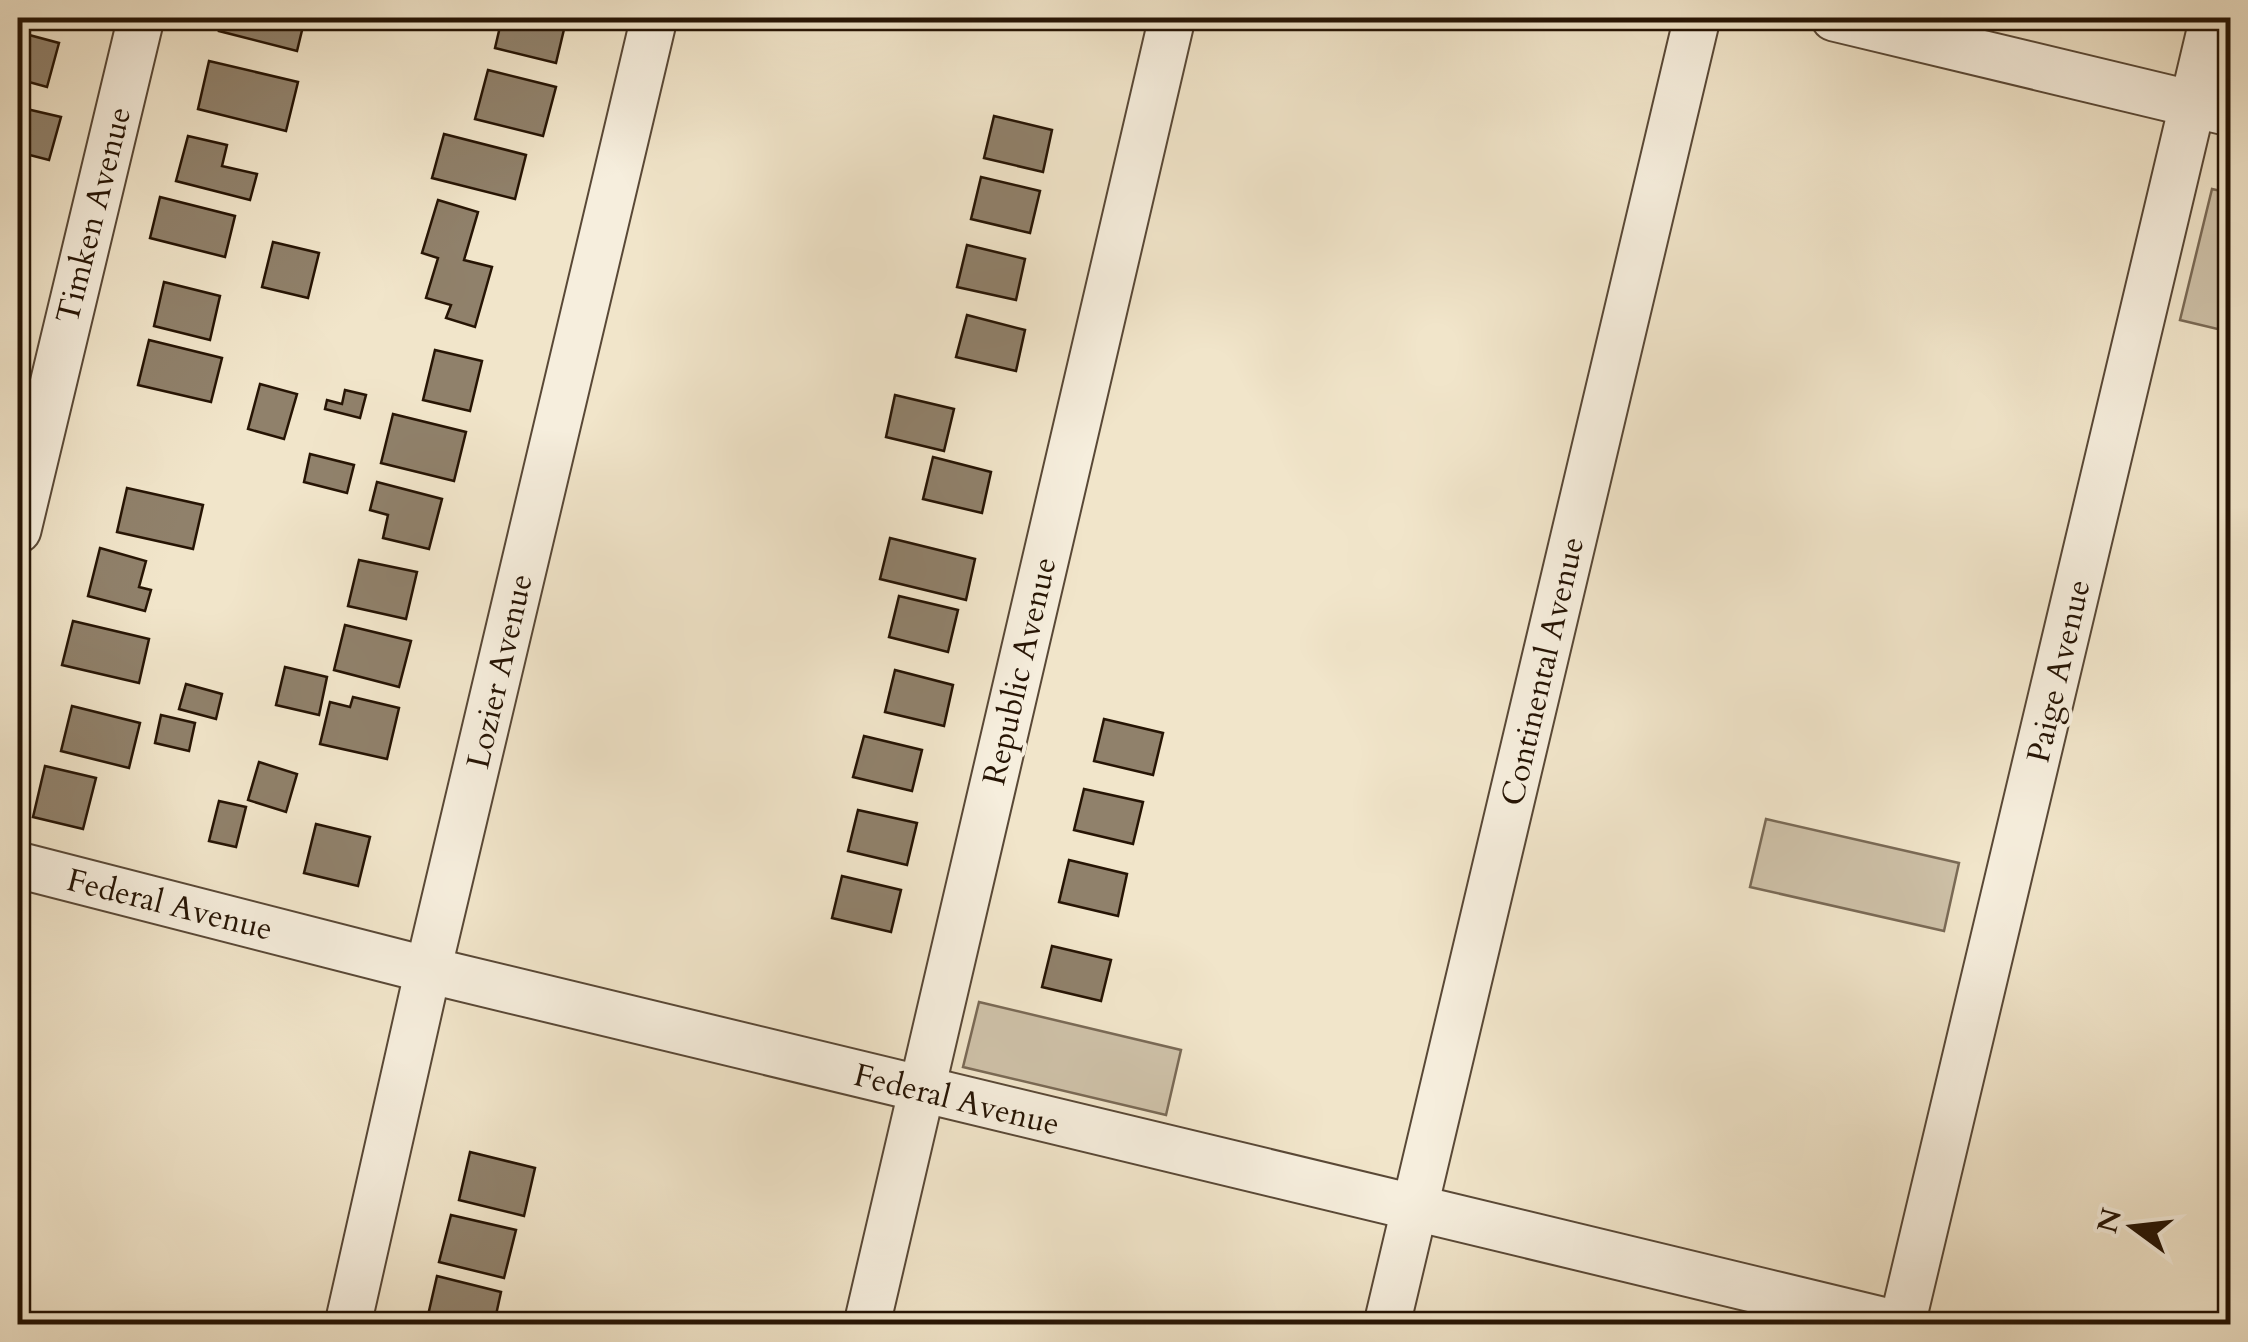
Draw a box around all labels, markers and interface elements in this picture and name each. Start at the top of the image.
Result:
street label: Timken Avenue [46,102,142,328]
street label: Continental Avenue [1491,533,1595,810]
street label: Republic Avenue [972,553,1068,789]
street label: Lozier Avenue [456,570,544,773]
street label: Paige Avenue [2017,575,2101,767]
street label: Federal Avenue [62,858,277,952]
street label: Federal Avenue [849,1053,1064,1147]
north arrow [2083,1177,2183,1277]
text: N [2088,1204,2131,1237]

